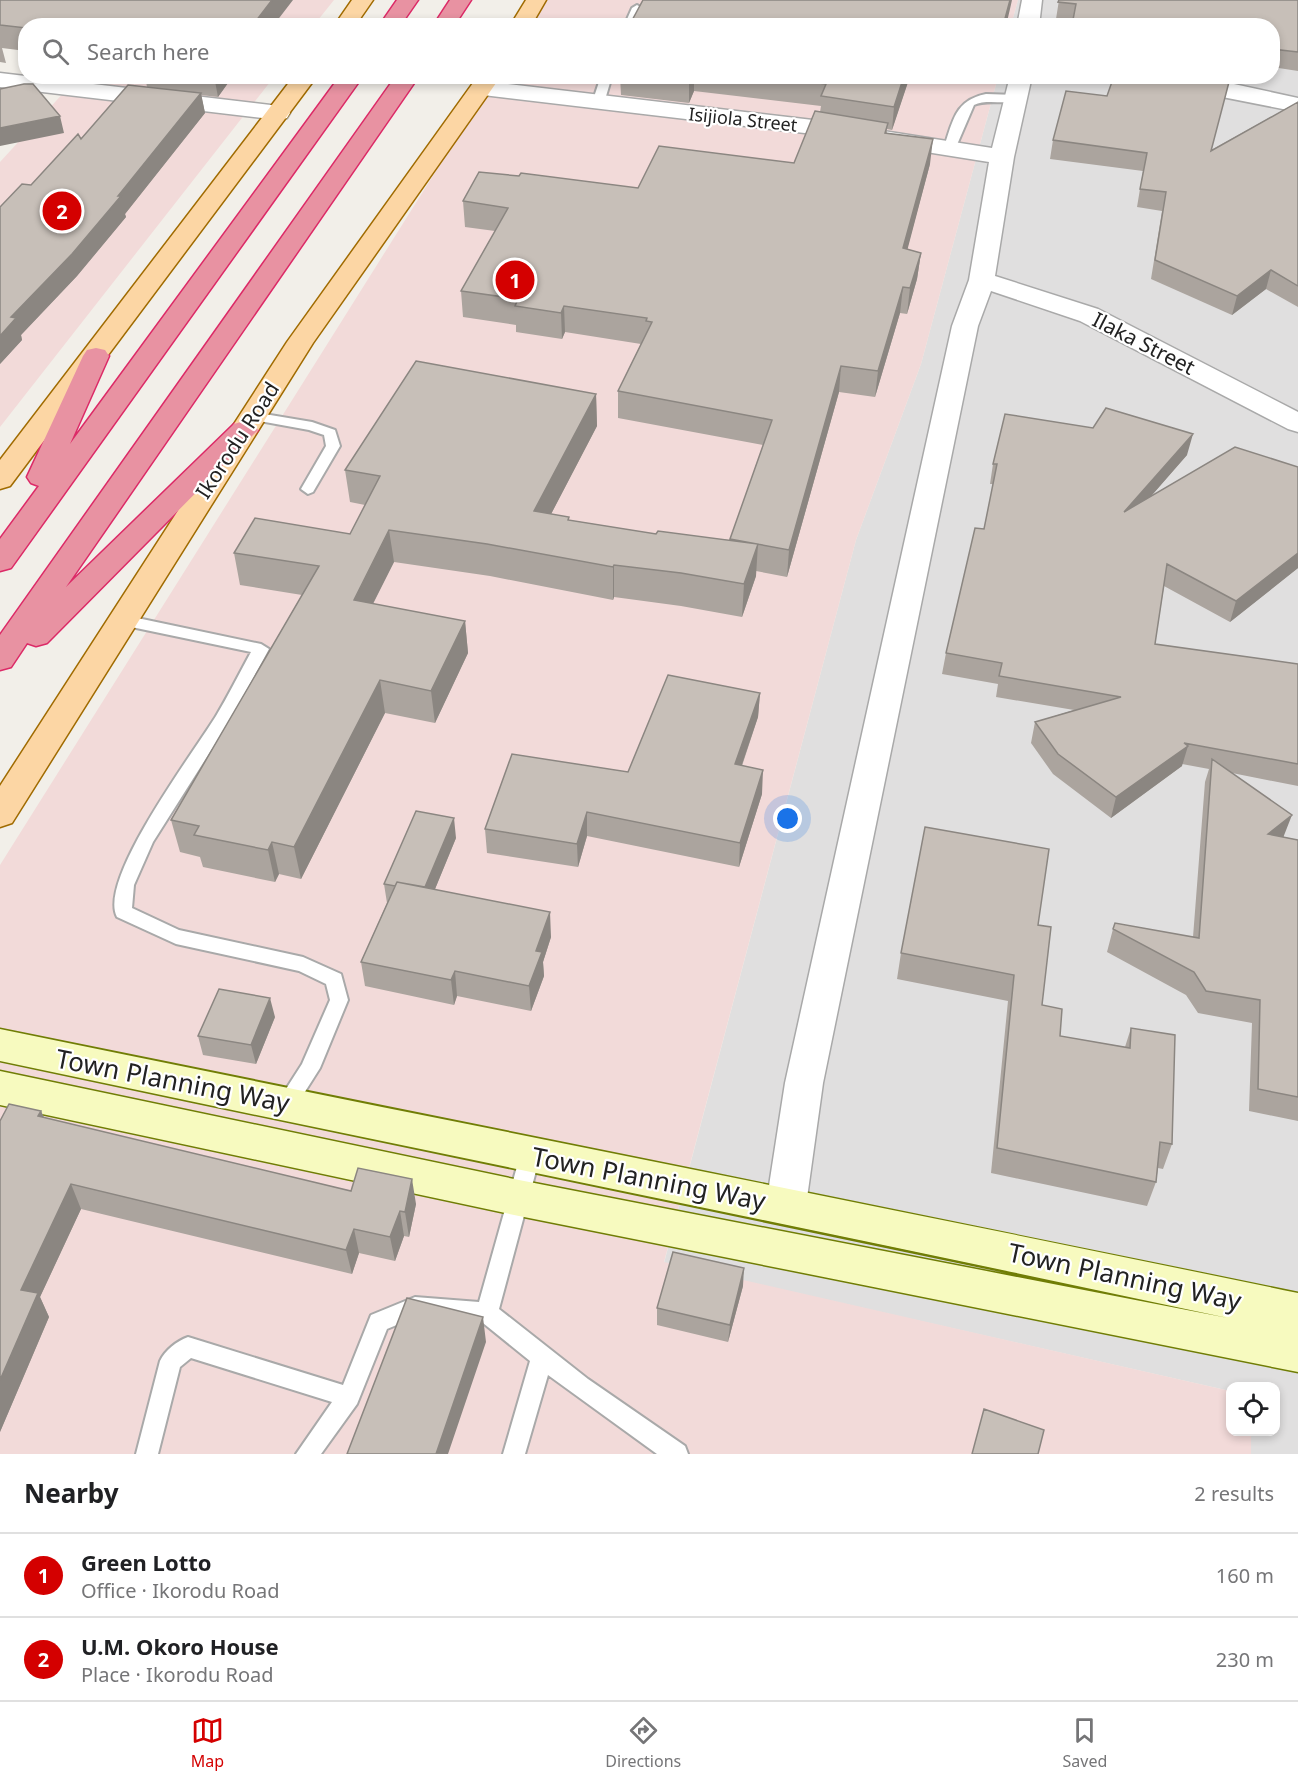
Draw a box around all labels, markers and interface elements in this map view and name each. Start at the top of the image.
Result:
search box [18,18,1280,84]
icon: search [39,35,72,68]
text: Search here [87,36,209,66]
street label: Isijiola Street [687,101,799,137]
pin: 2 [42,188,82,234]
pin: 1 [496,258,534,302]
street label: Ilaka Street [1088,305,1200,381]
street label: Ikorodu Road [189,376,285,504]
your location [773,804,802,833]
street label: Town Planning Way [53,1040,294,1120]
street label: Town Planning Way [529,1138,770,1218]
street label: Town Planning Way [1005,1234,1246,1318]
map controls [1226,1382,1280,1436]
button: locate [1226,1382,1280,1436]
text: Nearby [24,1475,119,1511]
text: 2 results [1194,1480,1274,1507]
text: Green Lotto [81,1547,212,1577]
text: 1 [38,1562,49,1589]
text: 160 m [1216,1562,1274,1589]
text: Office · Ikorodu Road [81,1577,280,1604]
text: U.M. Okoro House [81,1631,279,1661]
text: 2 [38,1646,49,1673]
text: 230 m [1216,1646,1274,1673]
text: Place · Ikorodu Road [81,1661,274,1688]
tab: Map [191,1714,224,1772]
tab: Directions [605,1714,681,1772]
tab: Saved [1063,1714,1107,1772]

